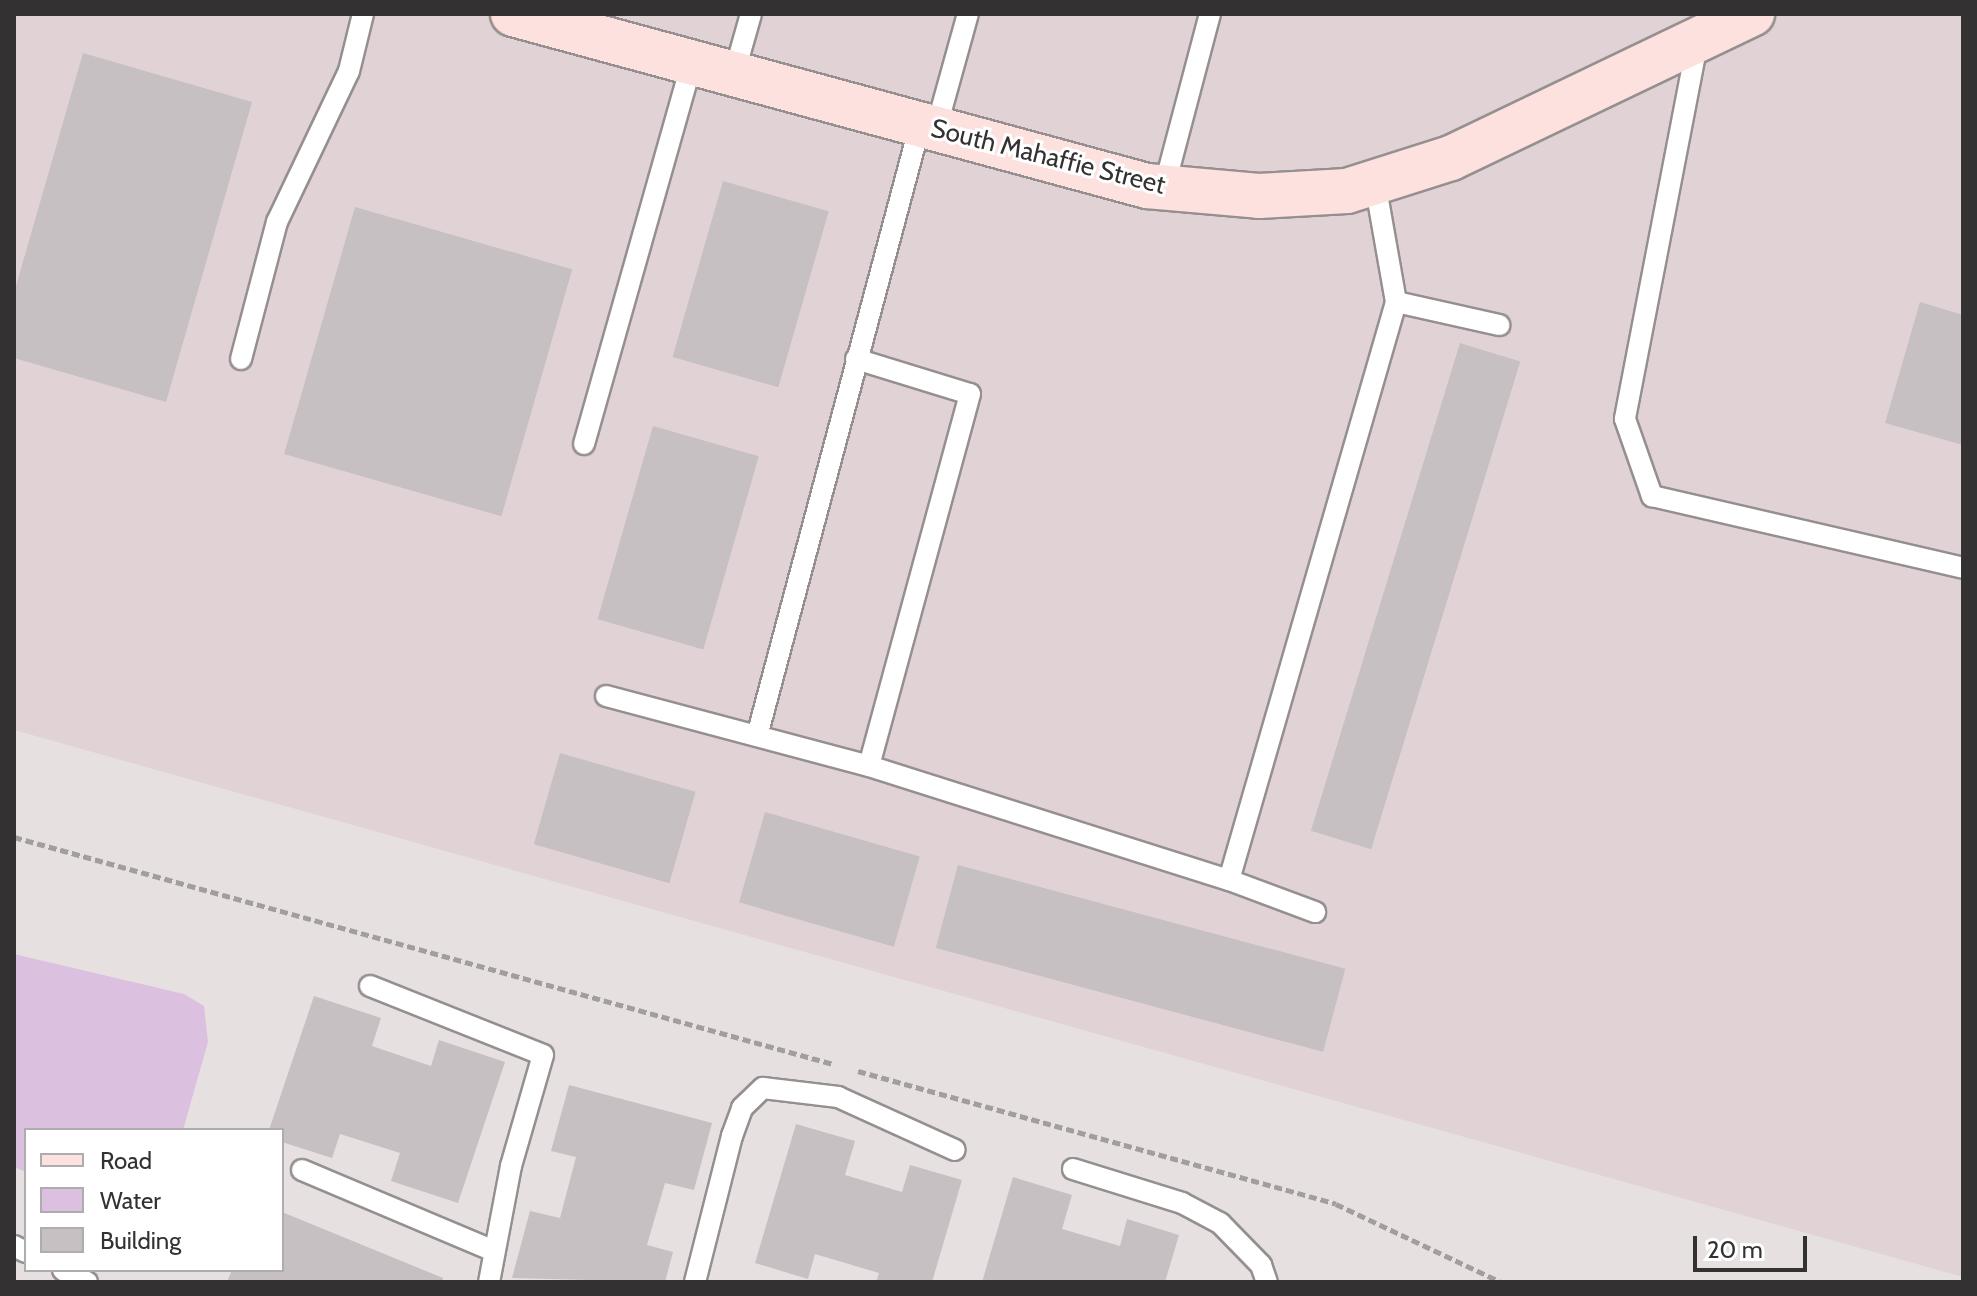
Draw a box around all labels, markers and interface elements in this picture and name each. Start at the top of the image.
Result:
street label: South Mahaffie Street [928,113,1168,201]
legend [24,1128,284,1272]
text: Road [100,1146,152,1175]
text: Water [100,1186,161,1215]
scale bar [1697,1220,1811,1270]
text: Building [100,1226,181,1255]
text: 20 m [1707,1235,1763,1264]

